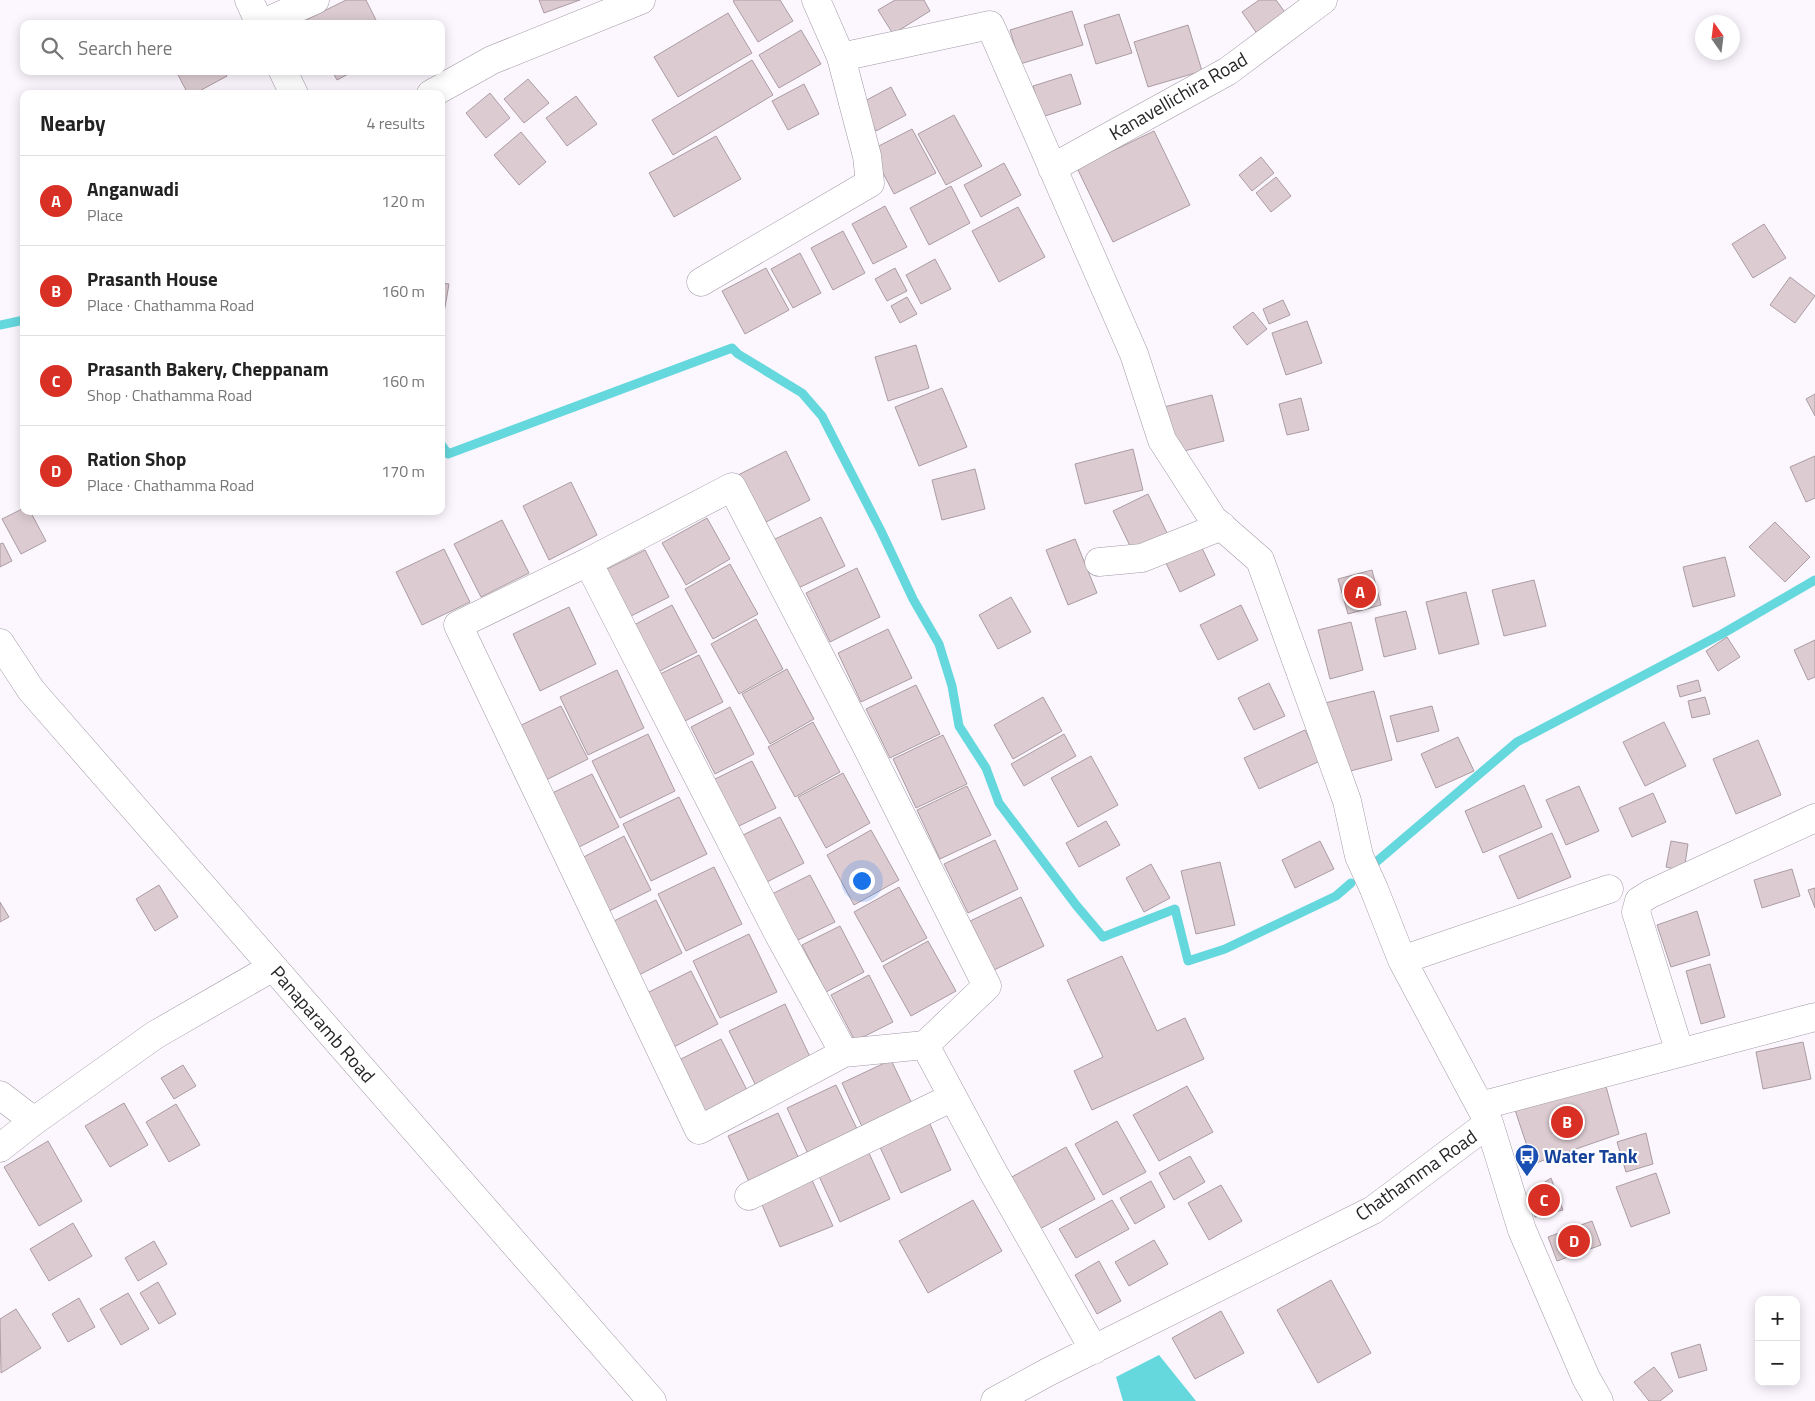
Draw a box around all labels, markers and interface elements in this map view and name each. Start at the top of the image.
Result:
north arrow [1695,15,1740,60]
search box [20,20,445,75]
text: Search here [78,33,172,62]
icon: search [38,34,66,62]
street label: Kanavellichira Road [1103,44,1252,147]
text: Nearby [40,107,105,139]
text: 4 results [366,111,425,135]
text: Anganwadi [87,174,179,203]
text: A [51,189,61,213]
text: 120 m [381,189,425,213]
text: Place [87,203,123,227]
text: Prasanth House [87,264,218,293]
text: B [51,279,61,303]
text: 160 m [381,279,425,303]
text: Place · Chathamma Road [87,293,254,317]
text: Prasanth Bakery, Cheppanam [87,354,329,383]
text: C [52,369,60,393]
text: 160 m [381,369,425,393]
text: Shop · Chathamma Road [87,383,252,407]
text: Ration Shop [87,444,186,473]
text: D [51,459,61,483]
text: 170 m [381,459,425,483]
text: Place · Chathamma Road [87,473,254,497]
pin: A [1344,573,1376,611]
your location [849,868,875,894]
street label: Panaparamb Road [264,959,383,1089]
pin: B [1551,1103,1583,1141]
street label: Chathamma Road [1349,1122,1483,1227]
place label: Water Tank [1544,1141,1638,1170]
bus stop icon: Water Tank [1514,1143,1540,1177]
pin: C [1528,1181,1560,1219]
pin: D [1558,1222,1590,1260]
map controls [1755,1296,1800,1386]
button: + [1755,1296,1800,1341]
button: − [1755,1341,1800,1386]

